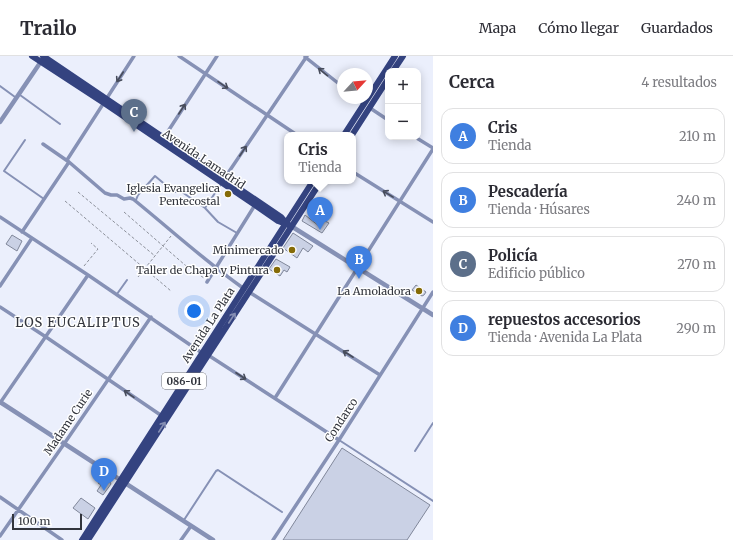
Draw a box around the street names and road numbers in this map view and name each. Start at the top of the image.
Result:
street label: Avenida Lamadrid [159,126,248,192]
street label: Avenida La Plata [178,285,238,366]
road number: 086-01 [162,373,206,389]
street label: Madame Curie [41,386,95,458]
street label: Condarco [322,395,361,445]

